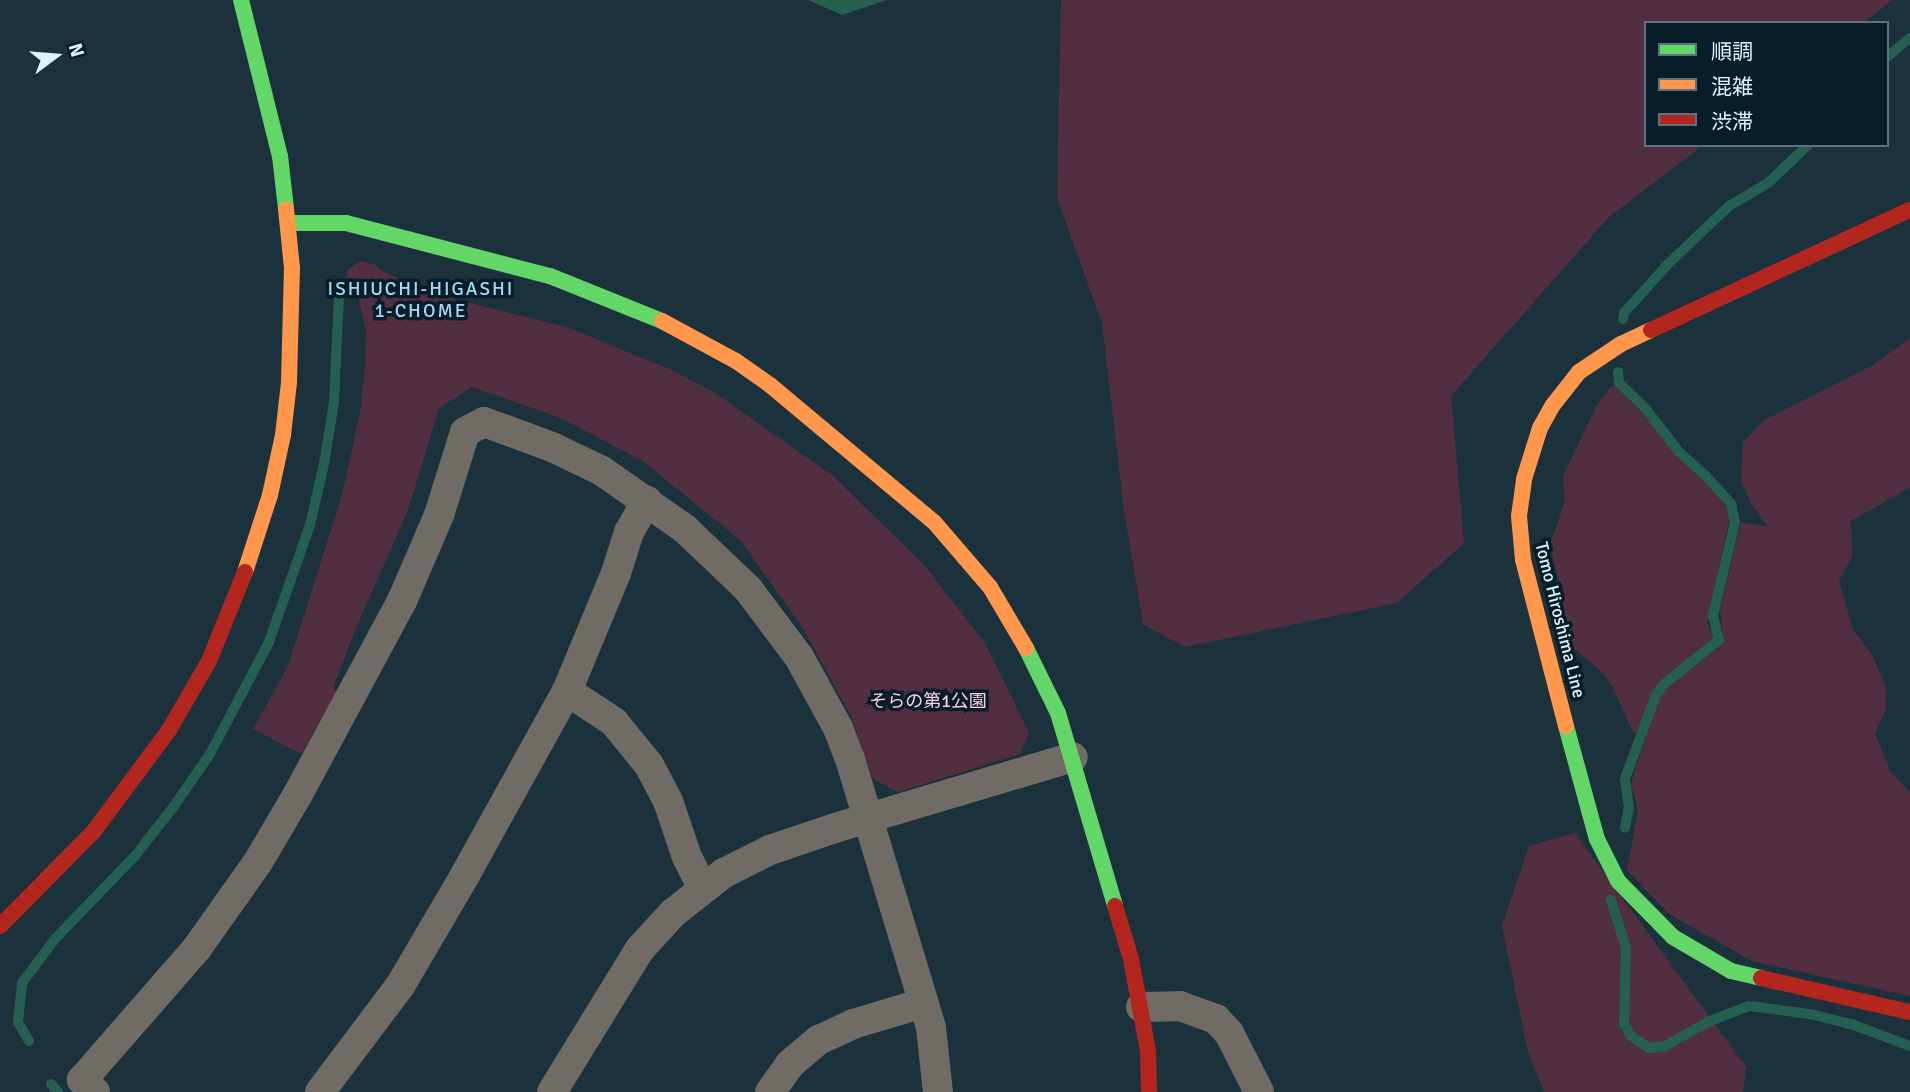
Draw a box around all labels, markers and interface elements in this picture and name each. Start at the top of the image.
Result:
north arrow [21,21,91,91]
legend [1644,21,1889,147]
text: 順調 [1711,39,1753,65]
text: N [63,41,90,60]
text: 混雑 [1711,74,1753,100]
text: 渋滞 [1711,109,1753,135]
district label: ISHIUCHI-HIGASHI 1-CHOME [330,279,512,323]
street label: Tomo Hiroshima Line [1530,540,1590,700]
park label: そらの第1公園 [869,690,987,712]

